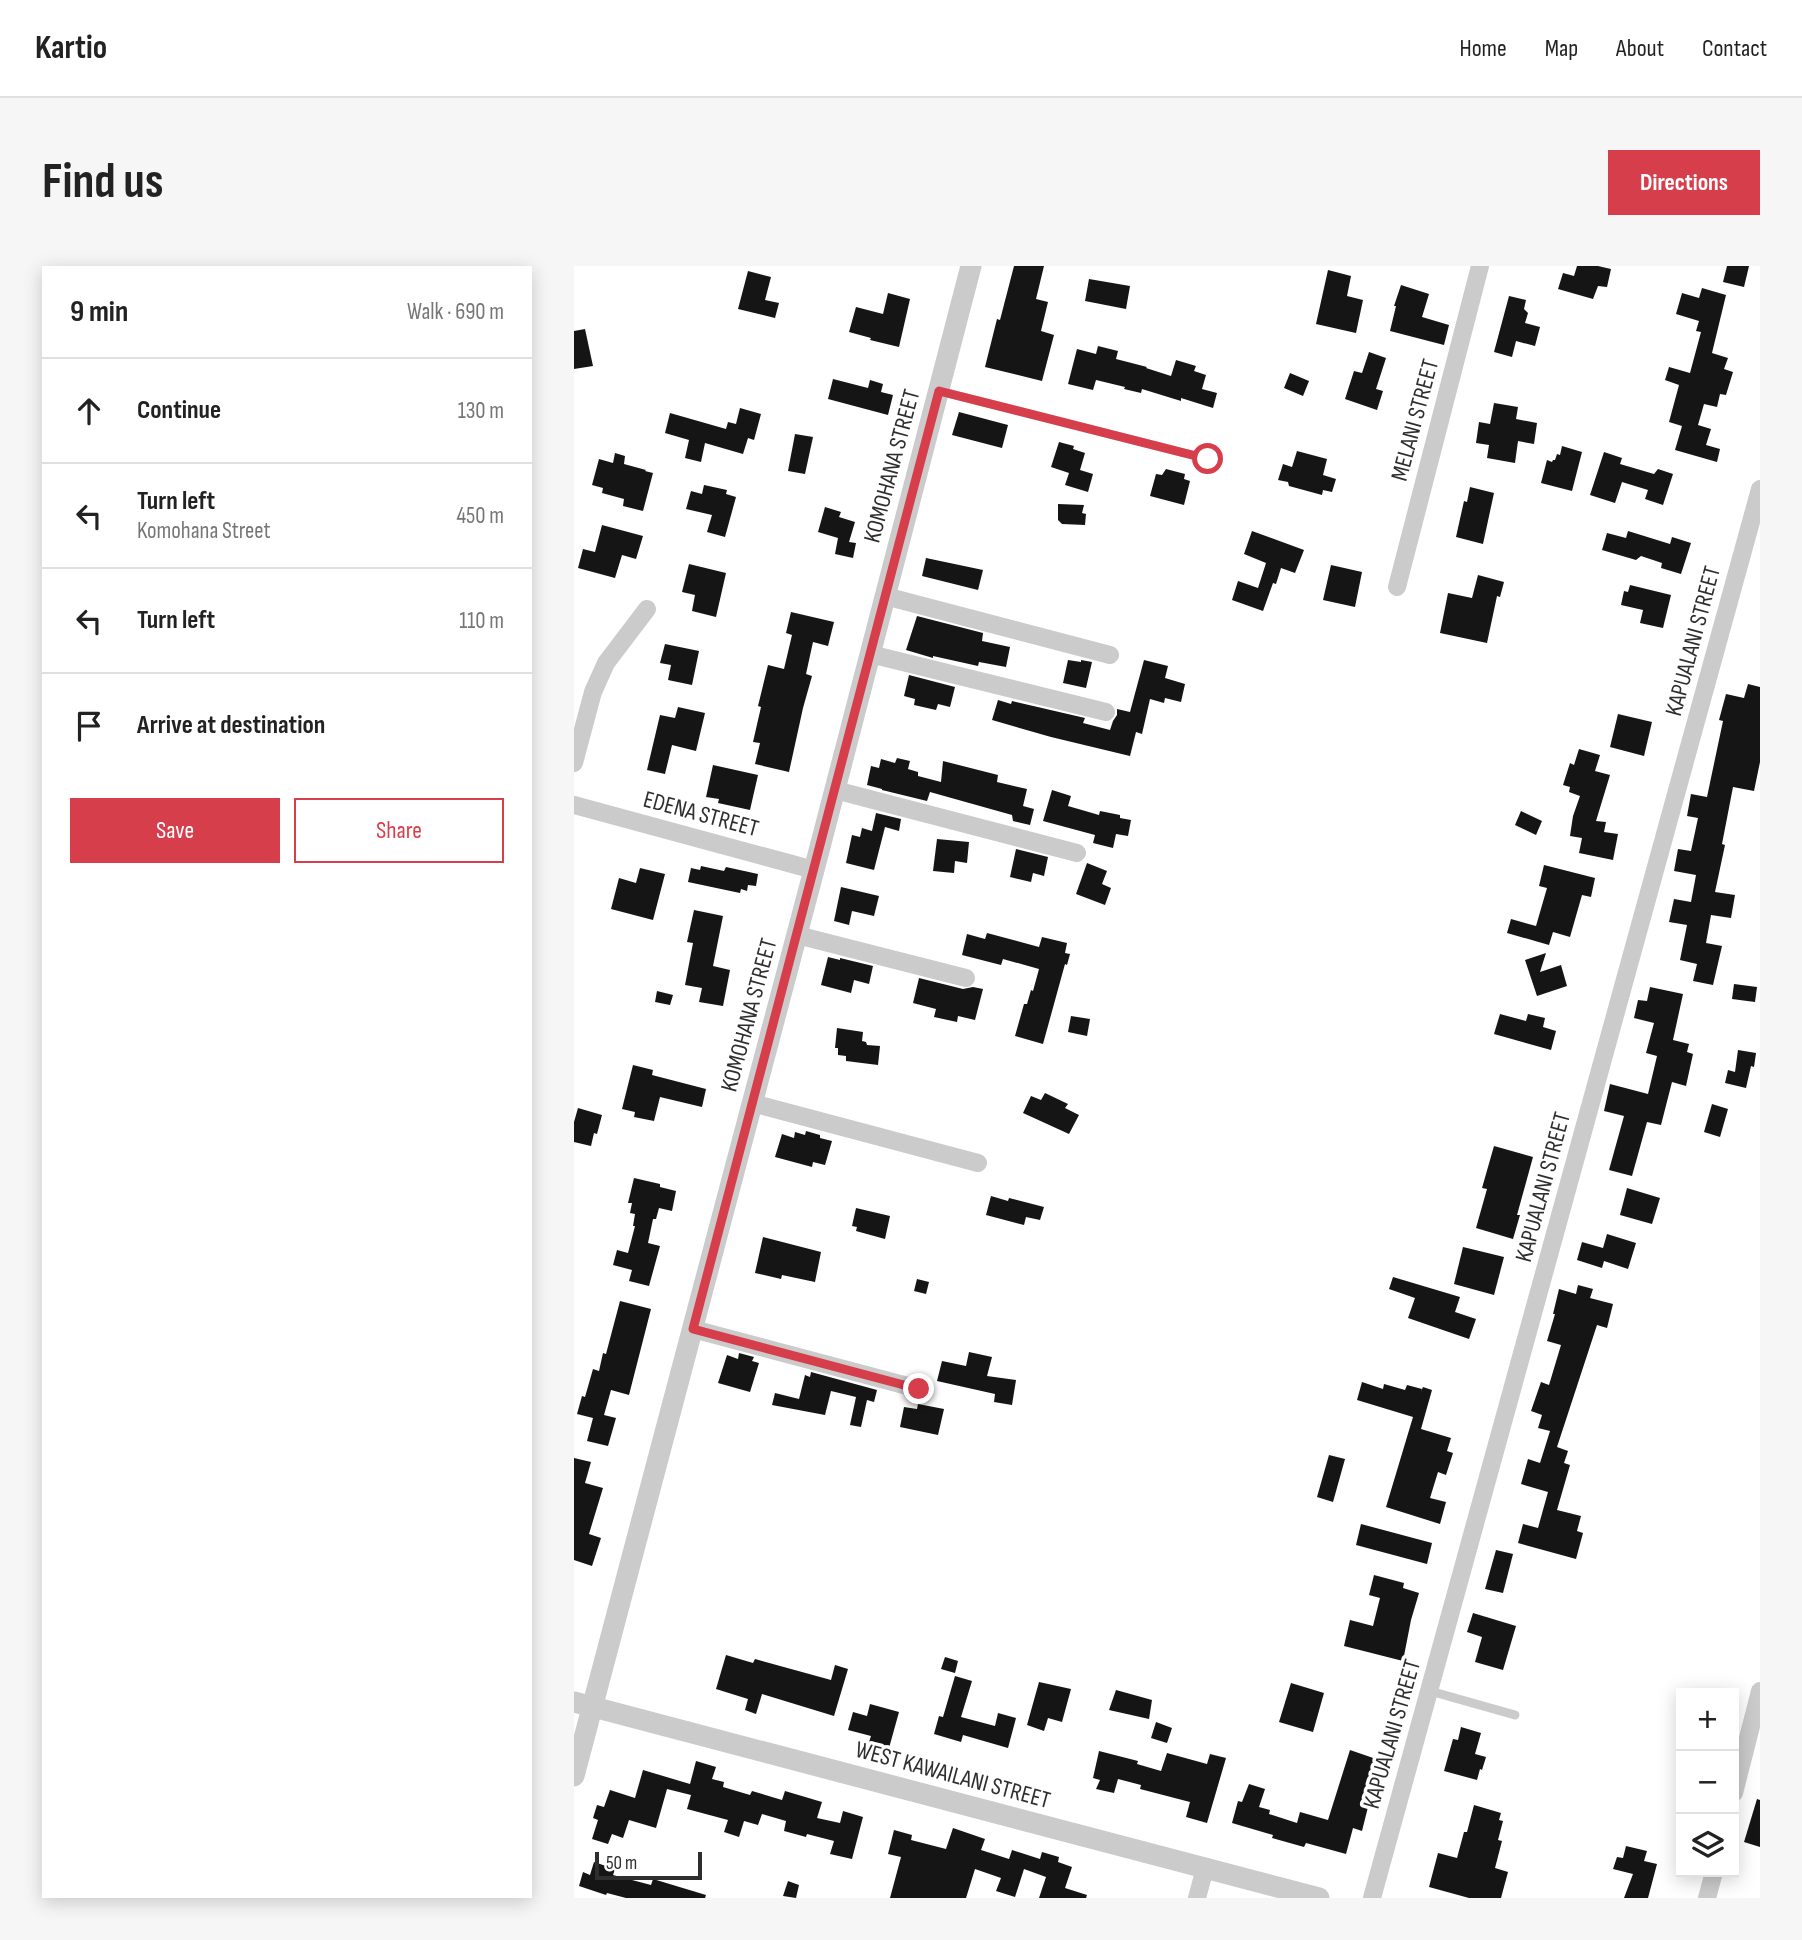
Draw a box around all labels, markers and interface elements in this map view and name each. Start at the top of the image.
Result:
text: Kartio [35,28,107,68]
text: Home [1459,34,1507,63]
text: Map [1545,34,1578,63]
text: About [1616,34,1664,63]
text: Contact [1702,34,1767,63]
button: Directions [1608,150,1760,215]
text: Find us [42,153,164,212]
text: 9 min [70,294,128,330]
text: Walk · 690 m [407,298,504,326]
street label: MELANI STREET [1385,356,1445,484]
street label: KOMOHANA STREET [858,386,926,546]
icon: ahead [70,392,108,430]
text: Continue [137,395,221,426]
text: 130 m [458,397,504,425]
route start [1192,443,1223,474]
text: Turn left [137,486,215,517]
icon: left [70,497,108,535]
text: 450 m [456,502,504,530]
text: Komohana Street [137,517,270,545]
street label: KAPUALANI STREET [1659,563,1727,719]
icon: left [70,602,108,640]
text: Turn left [137,605,215,636]
text: 110 m [459,607,504,635]
icon: arrive [70,707,108,745]
text: Arrive at destination [137,710,325,741]
street label: EDENA STREET [640,785,762,843]
button: Save [70,798,280,863]
button: Share [294,798,504,863]
street label: KOMOHANA STREET [715,935,783,1095]
street label: KAPUALANI STREET [1509,1109,1577,1265]
route end [903,1373,934,1404]
street label: KAPUALANI STREET [1357,1656,1427,1812]
map controls [1676,1688,1739,1877]
button: + [1676,1688,1739,1751]
street label: WEST KAWAILANI STREET [852,1735,1054,1815]
button: − [1676,1751,1739,1814]
button: layers [1676,1814,1739,1877]
scale bar [595,1849,702,1881]
text: 50 m [606,1852,637,1875]

